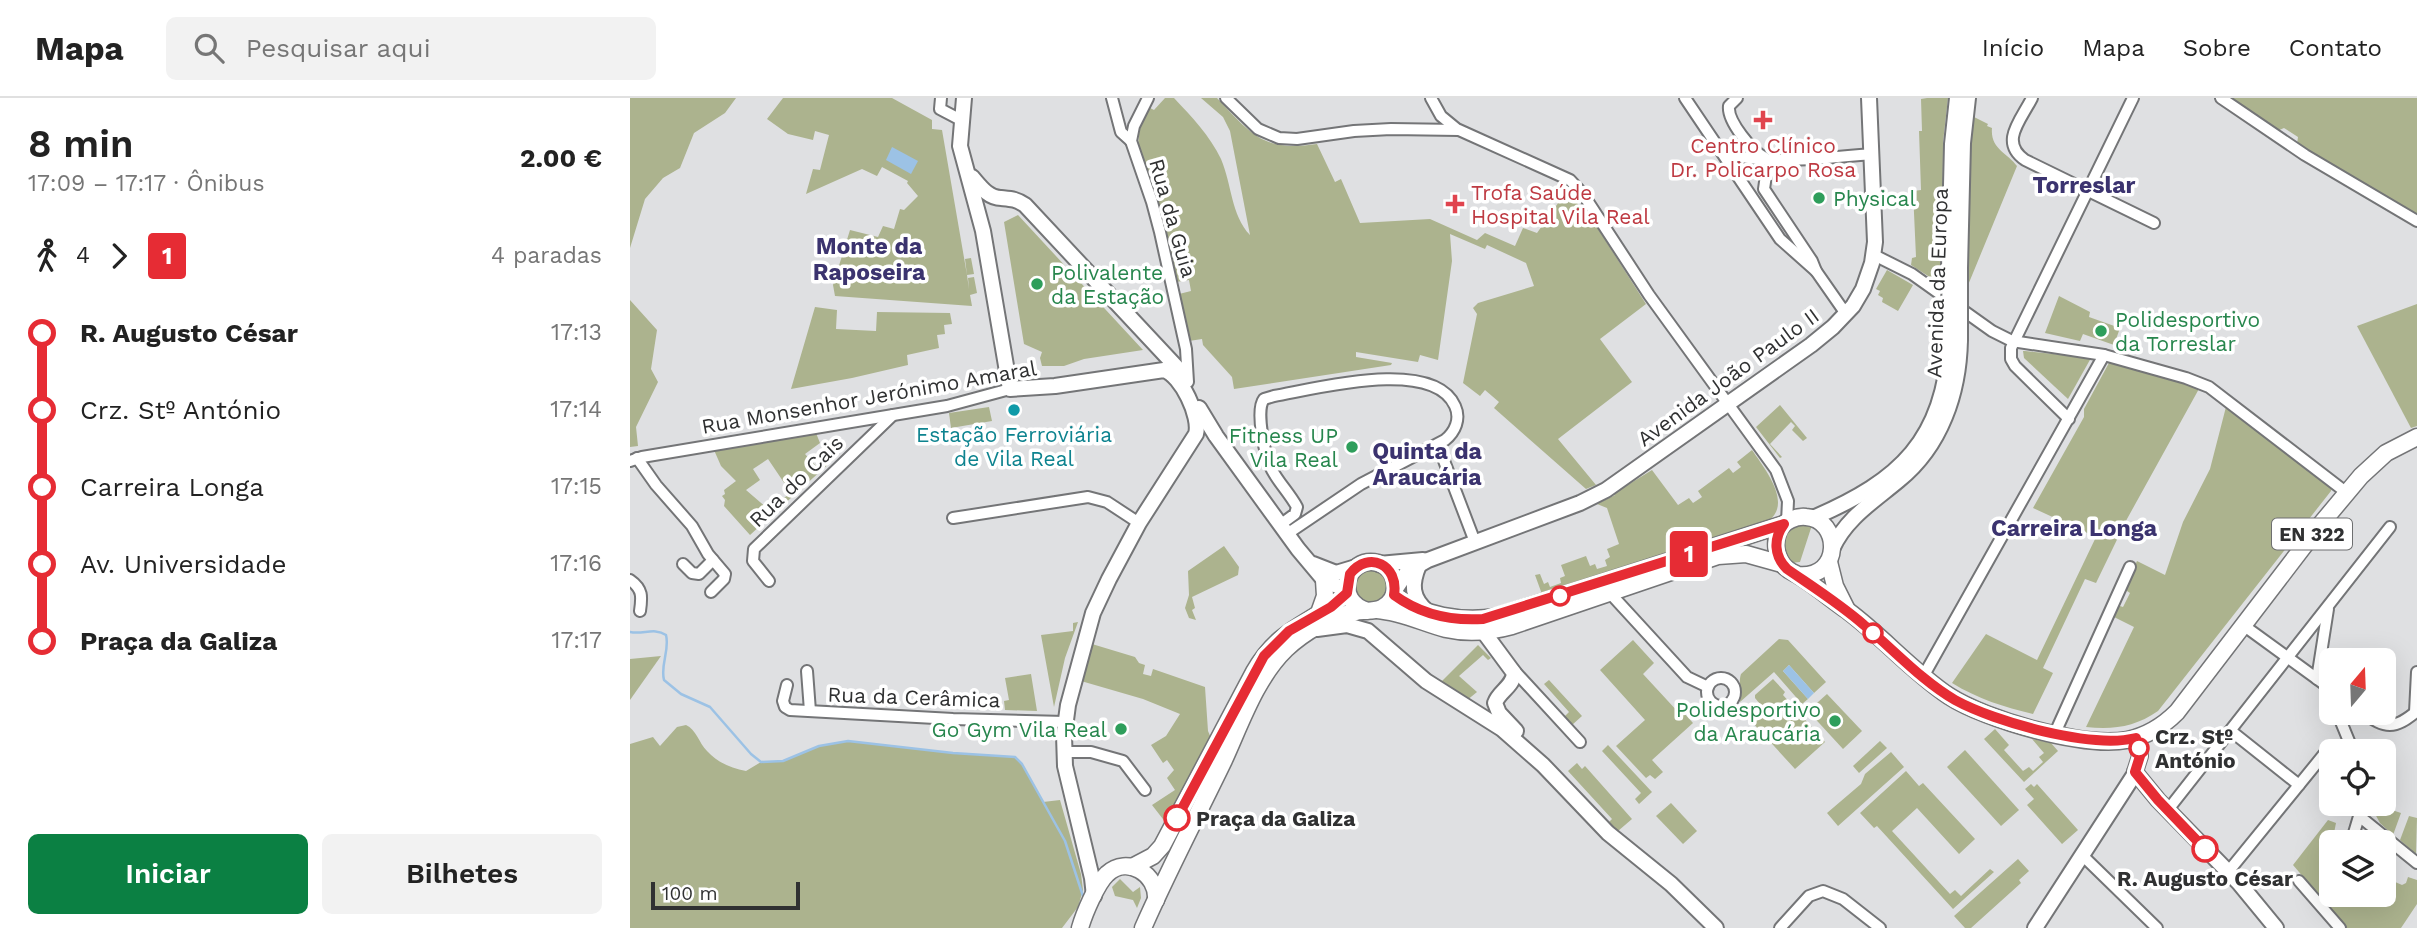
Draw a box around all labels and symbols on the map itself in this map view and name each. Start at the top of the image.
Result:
marker: Centro Clínico Dr. Policarpo Rosa [1753,110,1773,130]
place label: Centro Clínico Dr. Policarpo Rosa [1670,133,1856,182]
street label: Rua da Guia [1144,156,1202,280]
district label: Torreslar [2033,172,2136,199]
place label: Trofa Saúde Hospital Vila Real [1471,180,1650,229]
place label: Physical [1833,186,1916,211]
street label: Avenida da Europa [1921,187,1953,378]
marker: Physical [1811,190,1827,206]
marker: Trofa Saúde Hospital Vila Real [1445,194,1465,214]
district label: Monte da Raposeira [813,233,926,286]
place label: Polivalente da Estação [1051,260,1164,309]
marker: Polivalente da Estação [1029,276,1045,292]
street label: Avenida João Paulo II [1632,303,1824,451]
place label: Polidesportivo da Torreslar [2115,307,2260,356]
marker: Polidesportivo da Torreslar [2093,323,2109,339]
street label: Rua Monsenhor Jerónimo Amaral [700,355,1039,439]
marker: Estação Ferroviária de Vila Real [1006,402,1022,418]
place label: Estação Ferroviária de Vila Real [916,422,1112,471]
place label: Fitness UP Vila Real [1229,423,1339,472]
street label: Rua do Cais [744,430,848,532]
district label: Quinta da Araucária [1372,438,1483,491]
marker: Fitness UP Vila Real [1344,439,1360,455]
district label: Carreira Longa [1991,515,2158,542]
road number: EN 322 [2272,518,2352,550]
line badge: 1 [1666,531,1712,577]
unlabelled marker [1550,586,1570,606]
unlabelled marker [1863,623,1883,643]
north arrow [2319,648,2396,724]
street label: Rua da Cerâmica [827,681,1001,713]
place label: Polidesportivo da Araucária [1676,697,1821,746]
marker: Polidesportivo da Araucária [1827,713,1843,729]
place label: Go Gym Vila Real [931,717,1108,742]
marker: Go Gym Vila Real [1113,721,1129,737]
place label: Crz. Stº António [2155,724,2236,773]
marker: Crz. Stº António [2129,738,2149,758]
marker: Praça da Galiza [1164,805,1190,831]
place label: Praça da Galiza [1196,806,1356,831]
marker: R. Augusto César [2192,836,2218,862]
place label: R. Augusto César [2117,866,2293,891]
scale bar [651,879,800,911]

